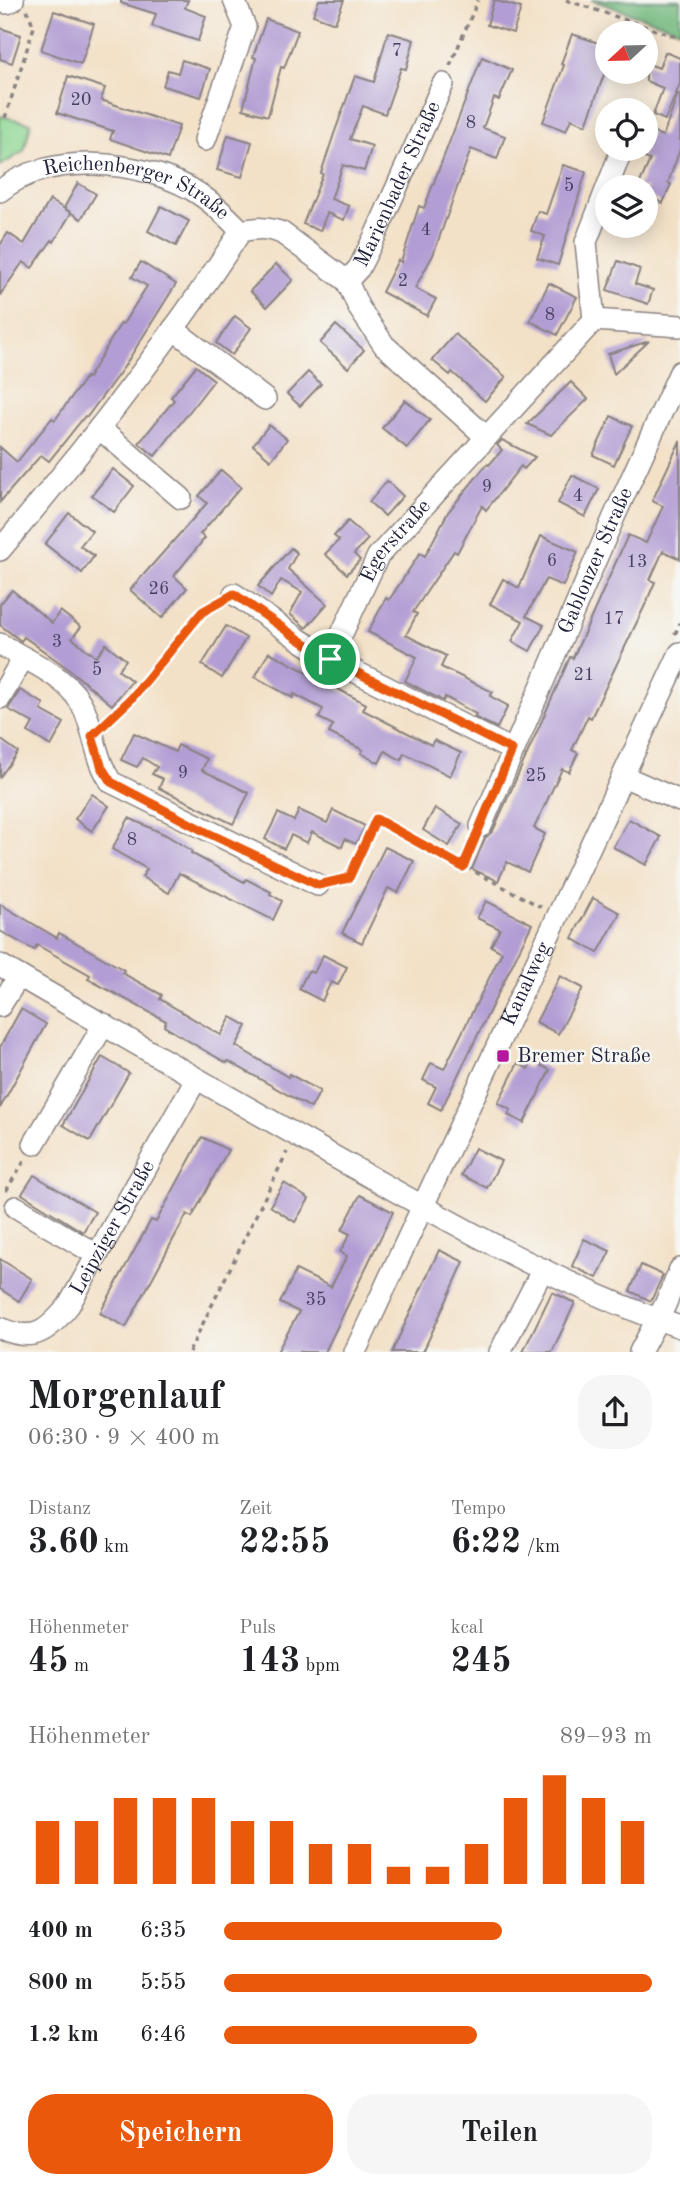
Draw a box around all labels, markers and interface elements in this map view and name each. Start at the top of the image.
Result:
north arrow [595,21,658,84]
map controls [595,21,658,238]
house number: 7 [392,42,402,60]
house number: 20 [71,91,91,109]
street label: Marienbader Straße [351,98,444,270]
button: locate [595,98,658,161]
house number: 8 [466,114,476,132]
street label: Reichenberger Straße [41,154,233,224]
button: layers [595,175,658,238]
house number: 5 [564,177,574,195]
house number: 4 [421,221,431,239]
house number: 2 [398,272,408,290]
house number: 8 [545,306,555,324]
house number: 9 [482,478,492,496]
street label: Gablonzer Straße [555,484,636,637]
house number: 4 [573,487,583,505]
street label: Egerstraße [357,495,435,586]
house number: 6 [547,552,557,570]
house number: 13 [627,553,647,571]
house number: 26 [149,580,169,598]
house number: 17 [604,610,624,628]
pin [300,629,360,689]
house number: 3 [52,633,62,651]
icon: arrive [311,640,349,678]
house number: 5 [92,661,102,679]
house number: 21 [574,666,594,684]
house number: 9 [178,764,188,782]
house number: 25 [526,767,546,785]
house number: 8 [127,831,137,849]
street label: Kanalweg [498,938,555,1029]
place label: Bremer Straße [517,1046,651,1067]
marker: Bremer Straße [495,1048,511,1064]
street label: Leipziger Straße [66,1157,159,1299]
house number: 35 [306,1291,326,1309]
button: share [578,1375,652,1449]
text: Morgenlauf [28,1379,223,1417]
text: 06:30 · 9 × 400 m [28,1426,220,1449]
text: Distanz [28,1500,91,1519]
text: Zeit [239,1500,272,1519]
text: Tempo [451,1500,506,1519]
text: 3.60 [28,1525,99,1560]
text: 22:55 [239,1525,330,1560]
text: 6:22 [451,1525,521,1560]
text: km [99,1538,129,1557]
text: /km [521,1538,560,1557]
text: Höhenmeter [28,1619,129,1638]
text: Puls [239,1619,276,1638]
text: kcal [451,1619,483,1638]
text: 45 [28,1644,69,1679]
text: 143 [239,1644,300,1679]
text: 245 [451,1644,512,1679]
text: m [69,1657,89,1676]
text: bpm [300,1657,340,1676]
text: Höhenmeter [28,1725,150,1748]
text: 89–93 m [560,1725,652,1748]
text: 400 m [28,1919,93,1942]
text: 6:35 [140,1919,186,1942]
text: 800 m [28,1971,93,1994]
text: 5:55 [140,1971,186,1994]
text: 1.2 km [28,2023,99,2046]
text: 6:46 [140,2023,186,2046]
button: Speichern [28,2094,333,2174]
button: Teilen [347,2094,652,2174]

